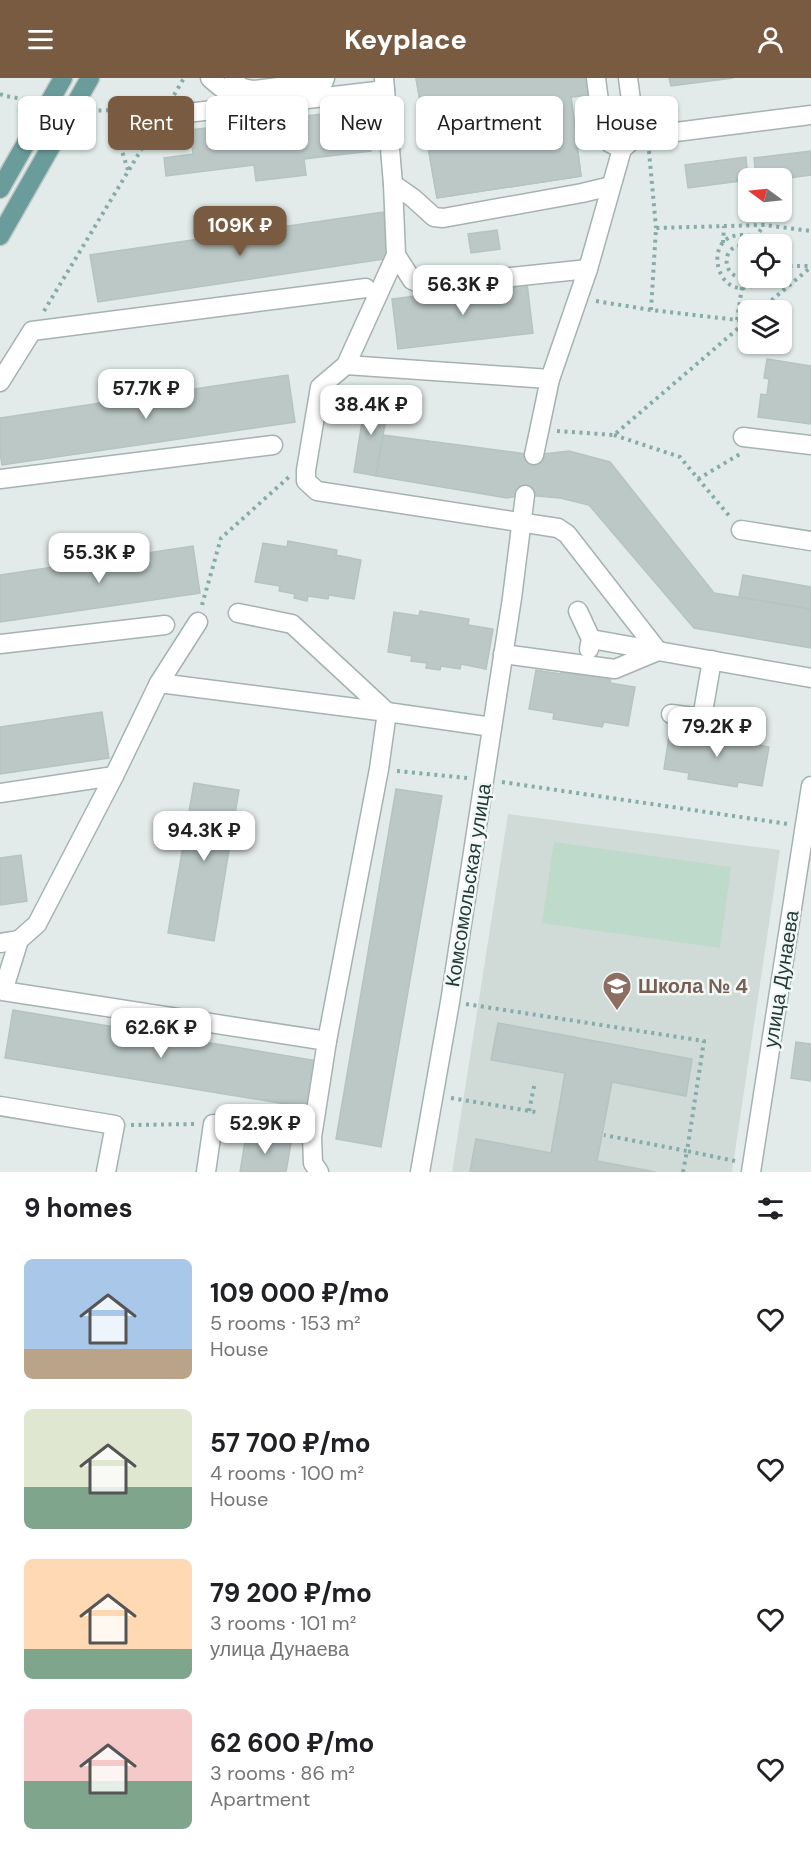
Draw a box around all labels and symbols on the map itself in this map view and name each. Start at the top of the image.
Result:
north arrow [738,168,792,222]
pin: 109K ₽ [191,206,289,257]
pin: 56.3K ₽ [408,265,518,316]
pin: 57.7K ₽ [91,369,201,420]
pin: 38.4K ₽ [316,385,426,436]
pin: 55.3K ₽ [44,533,154,584]
pin: 79.2K ₽ [662,707,772,758]
street label: Комсомольская улица [439,780,497,989]
pin: 94.3K ₽ [149,811,259,862]
street label: улица Дунаева [757,907,805,1050]
school or university icon: Школа № 4 [601,970,633,1012]
place label: Школа № 4 [638,973,748,999]
pin: 62.6K ₽ [106,1008,216,1059]
pin: 52.9K ₽ [210,1104,320,1155]

